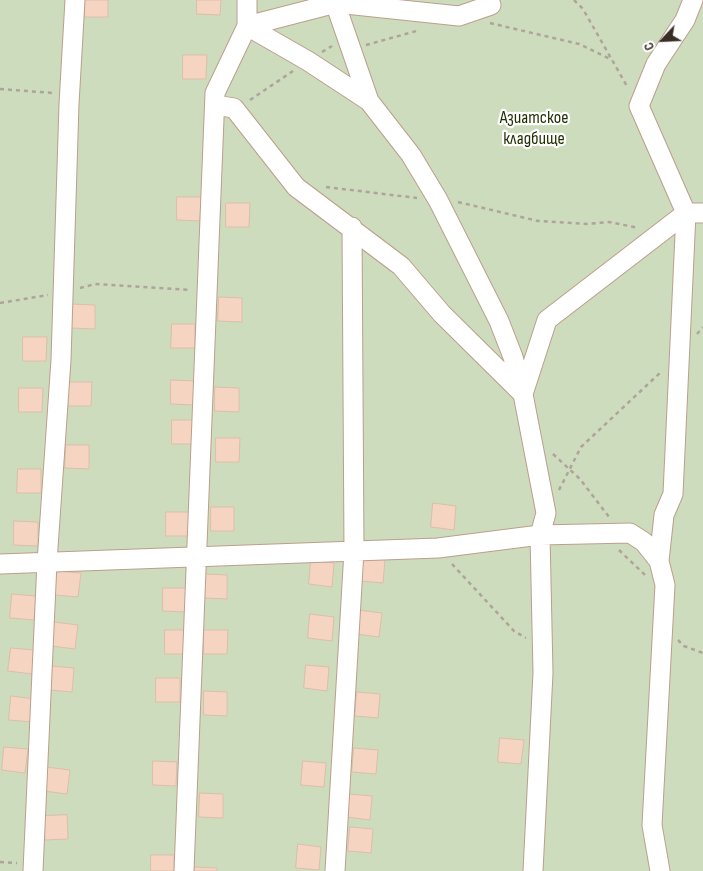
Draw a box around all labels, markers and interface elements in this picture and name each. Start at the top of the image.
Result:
north arrow [638,15,688,65]
text: С [640,40,658,53]
park label: Азиатское кладбище [500,107,568,150]

